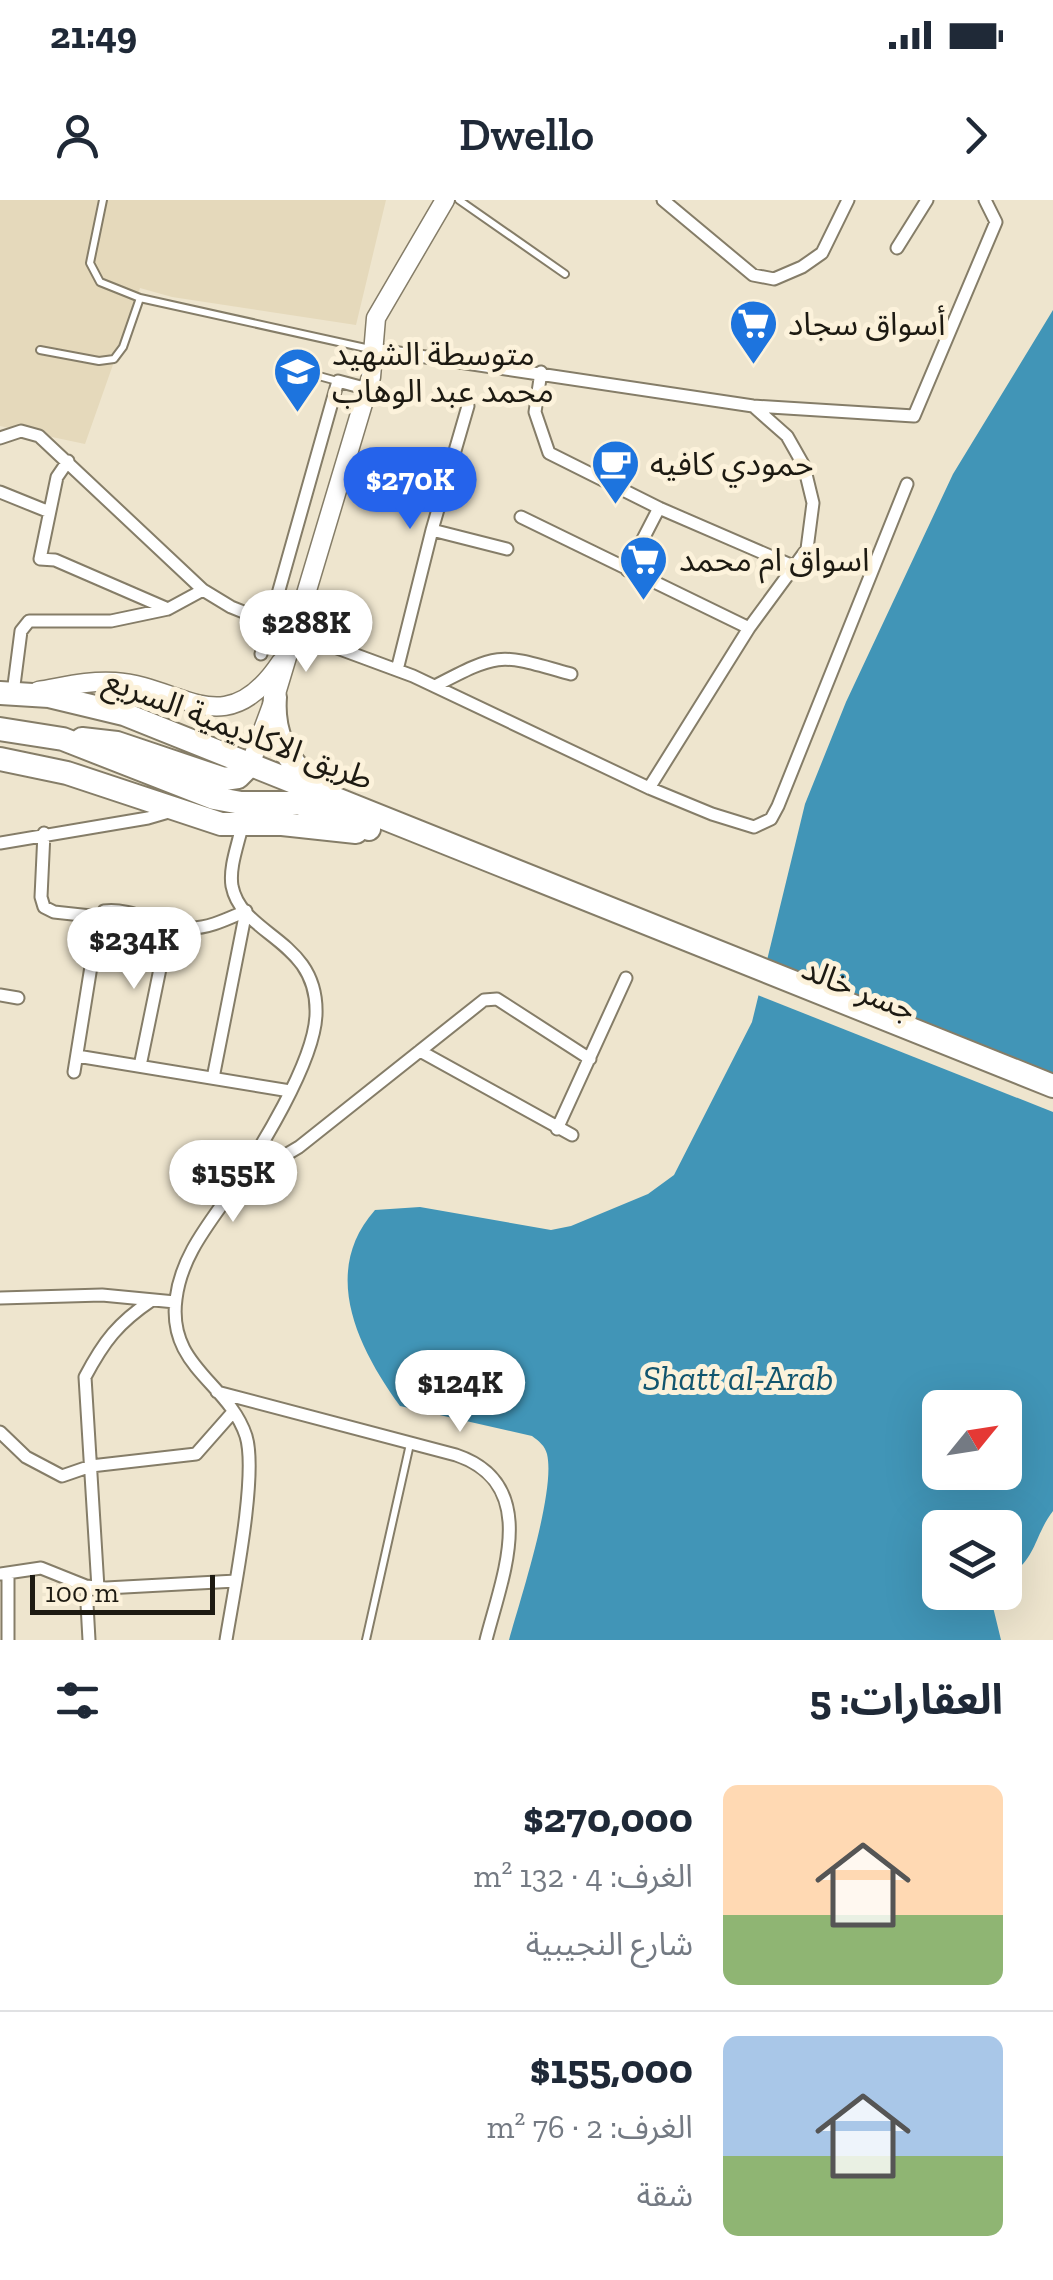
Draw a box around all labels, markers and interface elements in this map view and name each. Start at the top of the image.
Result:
text: 21:49 [50,12,137,58]
icon: person [50,108,105,163]
text: Dwello [459,108,594,162]
icon: forward [948,108,1003,163]
supermarket icon: أسواق سجاد [727,298,779,366]
place label: أسواق سجاد [788,305,945,343]
place label: متوسطة الشهيد محمد عبد الوهاب [332,335,554,410]
school or university icon: متوسطة الشهيد محمد عبد الوهاب [271,346,323,414]
cafe icon: حمودي كافيه [589,438,641,506]
place label: حمودي كافيه [650,445,814,488]
pin: $270K [340,447,480,532]
text: $270K [366,460,454,498]
supermarket icon: اسواق ام محمد [618,534,670,602]
place label: اسواق ام محمد [679,541,870,584]
pin: $288K [236,590,376,675]
text: $288K [262,603,350,641]
street label: طريق الاكاديمية السريع [98,660,379,802]
pin: $234K [64,907,204,992]
text: $234K [89,920,179,958]
street label: جسر خالد [796,949,922,1029]
pin: $155K [163,1140,303,1225]
text: $155K [191,1153,275,1191]
pin: $124K [390,1350,530,1435]
water label: Shatt al-Arab [643,1357,833,1399]
text: $124K [417,1363,503,1401]
north arrow [922,1390,1022,1490]
map controls [922,1390,1022,1610]
button: layers [922,1510,1022,1610]
scale bar [30,1570,215,1614]
text: 100 m [45,1576,119,1609]
icon: filters [50,1673,105,1728]
text: العقارات: 5 [809,1674,1003,1725]
text: $270,000 [523,1792,693,1843]
icon: home [803,1825,923,1945]
text: الغرف: 4 · 132 m² [474,1857,693,1895]
text: شارع النجيبية [526,1925,693,1963]
text: $155,000 [530,2043,693,2094]
icon: home [803,2076,923,2196]
text: الغرف: 2 · 76 m² [487,2108,693,2146]
text: شقة [637,2176,693,2214]

